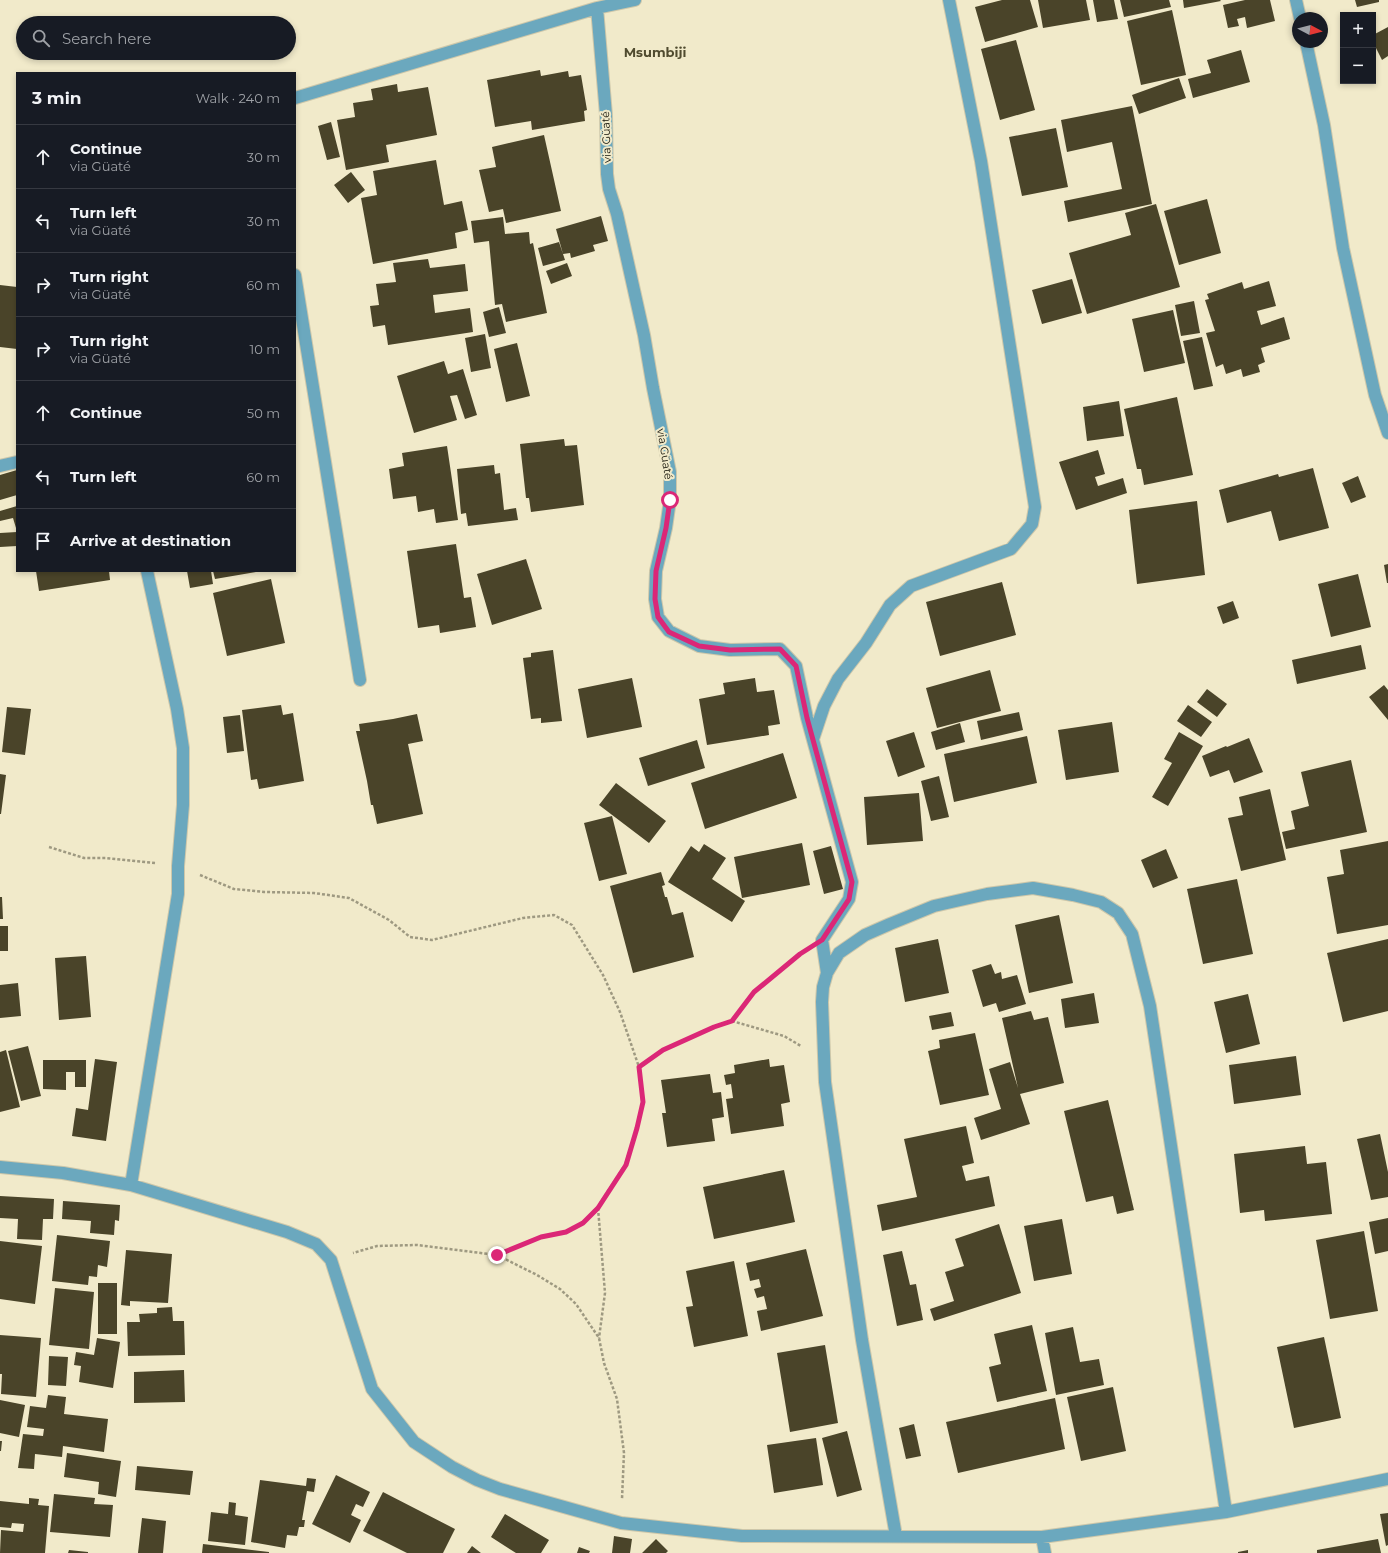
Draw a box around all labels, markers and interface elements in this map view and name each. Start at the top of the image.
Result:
north arrow [1292,12,1328,48]
map controls [1340,12,1376,84]
button: + [1340,12,1376,48]
search box [16,16,296,60]
icon: search [30,27,52,49]
text: Search here [62,29,151,48]
district label: Msumbiji [624,44,686,60]
button: − [1340,48,1376,84]
text: 3 min [32,88,82,108]
text: Walk · 240 m [196,90,280,106]
street label: via Güaté [598,111,614,163]
text: Continue [70,139,142,158]
icon: ahead [32,146,54,168]
text: 30 m [247,149,280,165]
text: via Güaté [70,158,131,174]
text: Turn left [70,203,137,222]
icon: left [32,210,54,232]
text: 30 m [247,213,280,229]
text: via Güaté [70,222,131,238]
text: Turn right [70,267,149,286]
icon: right [32,274,54,296]
text: 60 m [246,277,280,293]
text: via Güaté [70,286,131,302]
text: Turn right [70,331,149,350]
icon: right [32,338,54,360]
text: 10 m [250,341,280,357]
text: via Güaté [70,350,131,366]
icon: ahead [32,402,54,424]
text: Continue [70,403,142,422]
text: 50 m [247,405,280,421]
street label: via Güaté [654,427,676,481]
icon: left [32,466,54,488]
text: Turn left [70,467,137,486]
text: 60 m [246,469,280,485]
route start [661,491,679,509]
icon: arrive [32,530,54,552]
text: Arrive at destination [70,531,231,550]
route end [488,1246,506,1264]

